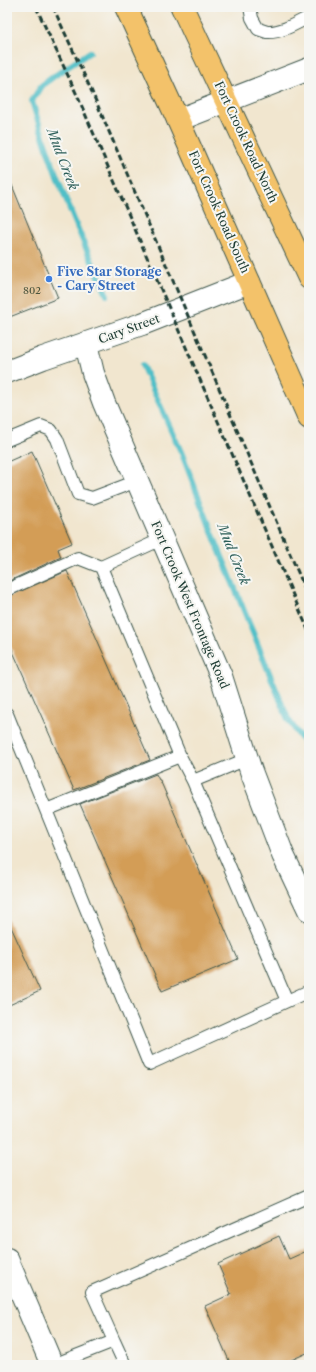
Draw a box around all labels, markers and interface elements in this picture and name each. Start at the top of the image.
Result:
street label: Fort Crook Road North [212,79,281,205]
water label: Mud Creek [43,124,82,192]
street label: Fort Crook Road South [186,148,253,276]
place label: Five Star Storage - Cary Street [57,264,162,293]
marker: Five Star Storage - Cary Street [44,274,54,284]
house number: 802 [23,284,41,297]
street label: Cary Street [96,310,162,347]
street label: Fort Crook West Frontage Road [148,519,233,692]
water label: Mud Creek [214,519,254,587]

